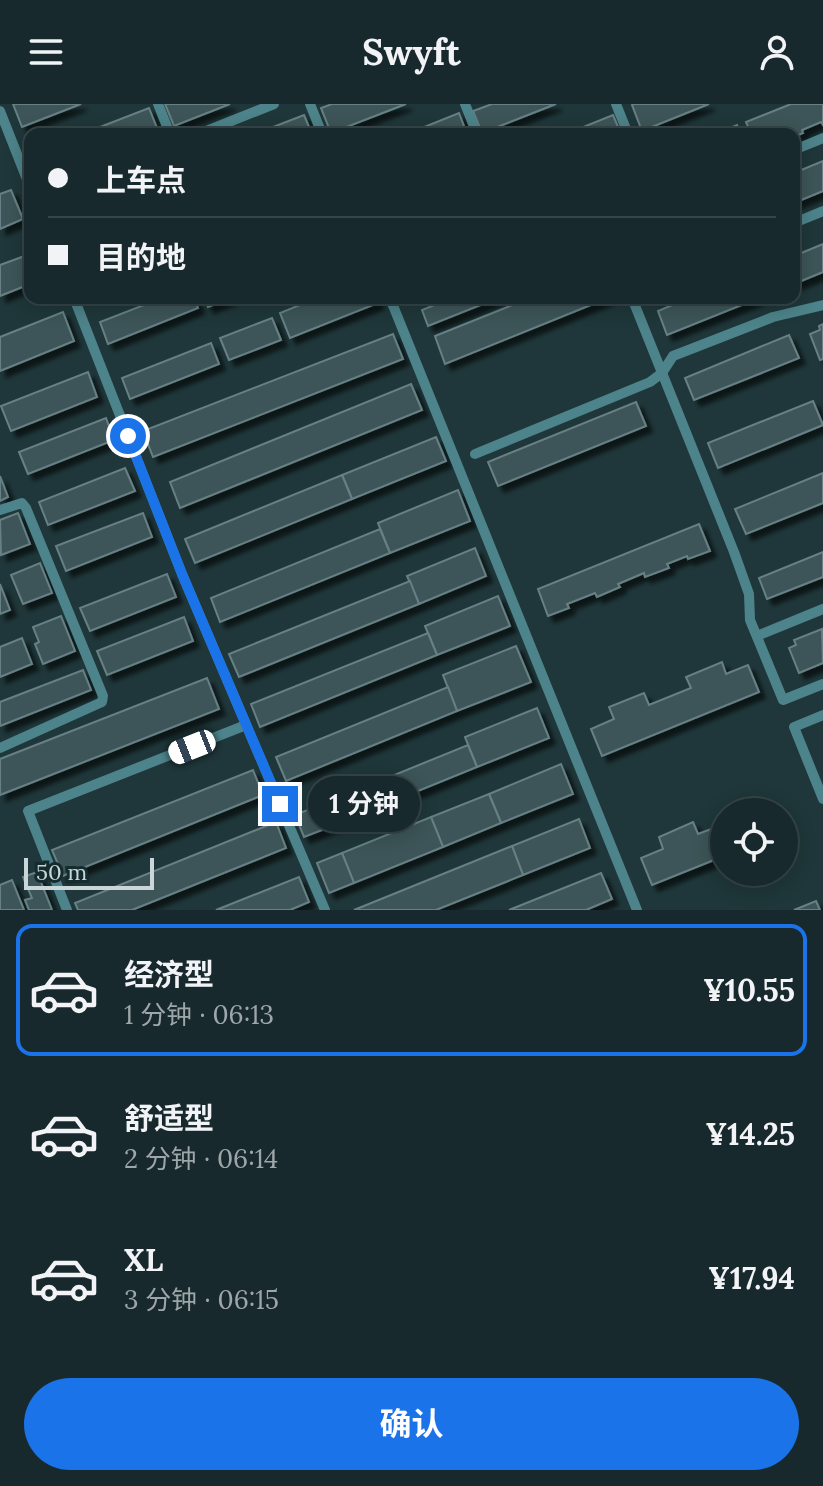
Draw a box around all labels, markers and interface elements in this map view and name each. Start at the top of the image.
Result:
text: Swyft [362,29,461,75]
icon: menu [24,30,68,74]
icon: person [755,30,799,74]
text: 上车点 [96,161,186,199]
text: 目的地 [96,238,186,276]
route start [110,418,146,454]
car [165,727,219,767]
callout: 1 分钟 [308,776,420,832]
route end [262,786,298,822]
text: 1 分钟 [329,787,399,820]
map controls [710,798,798,886]
button: locate [710,798,798,886]
scale bar [24,854,154,890]
text: 50 m [36,858,87,886]
icon: car [28,954,100,1026]
text: 经济型 [124,955,214,993]
text: ¥10.55 [703,971,795,1009]
text: 1 分钟 · 06:13 [124,998,274,1031]
icon: car [28,1098,100,1170]
text: 舒适型 [124,1099,214,1137]
text: ¥14.25 [706,1115,795,1153]
text: 2 分钟 · 06:14 [124,1142,278,1175]
text: XL [124,1241,163,1279]
icon: car [28,1242,100,1314]
text: ¥17.94 [708,1259,795,1297]
text: 3 分钟 · 06:15 [124,1283,279,1316]
button: 确认 [24,1378,799,1470]

